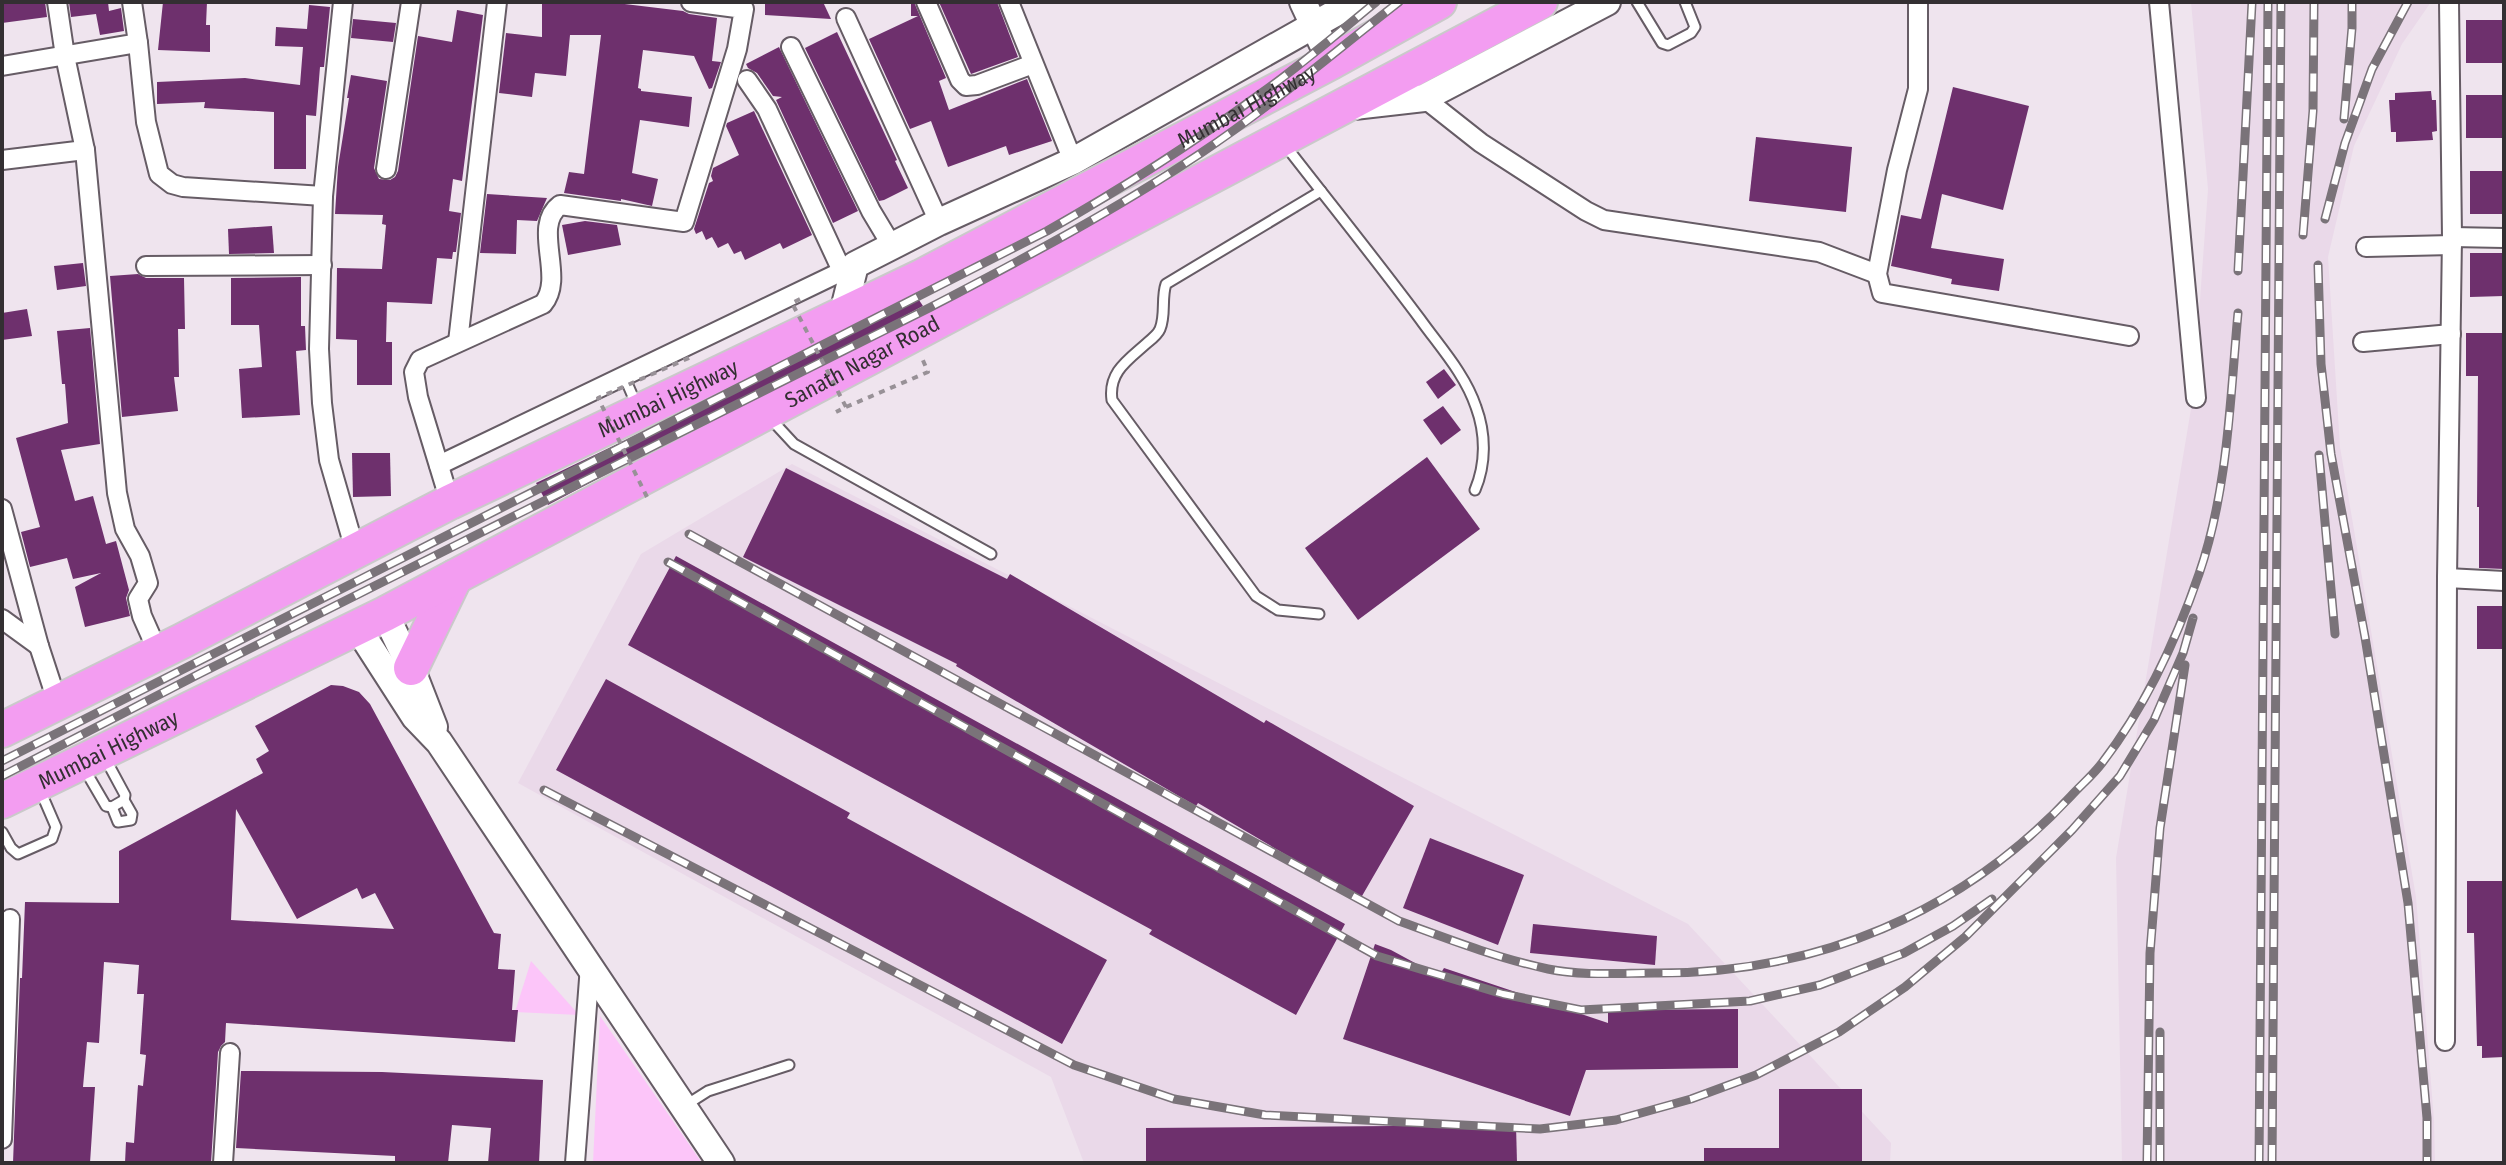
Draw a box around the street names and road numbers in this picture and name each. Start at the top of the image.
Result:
street label: Mumbai Highway [1173,59,1320,154]
street label: Sanath Nagar Road [780,309,944,413]
street label: Mumbai Highway [593,353,742,443]
street label: Mumbai Highway [34,704,183,795]

